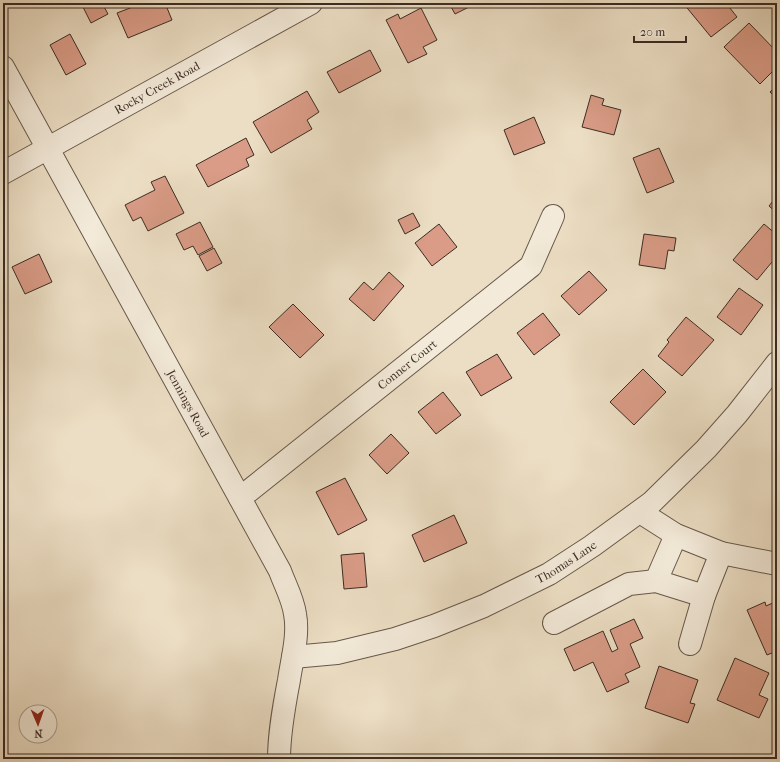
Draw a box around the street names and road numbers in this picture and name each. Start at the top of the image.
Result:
street label: Rocky Creek Road [112,59,203,117]
street label: Conner Court [375,336,440,393]
street label: Jennings Road [163,366,212,440]
street label: Thomas Lane [533,538,599,586]

